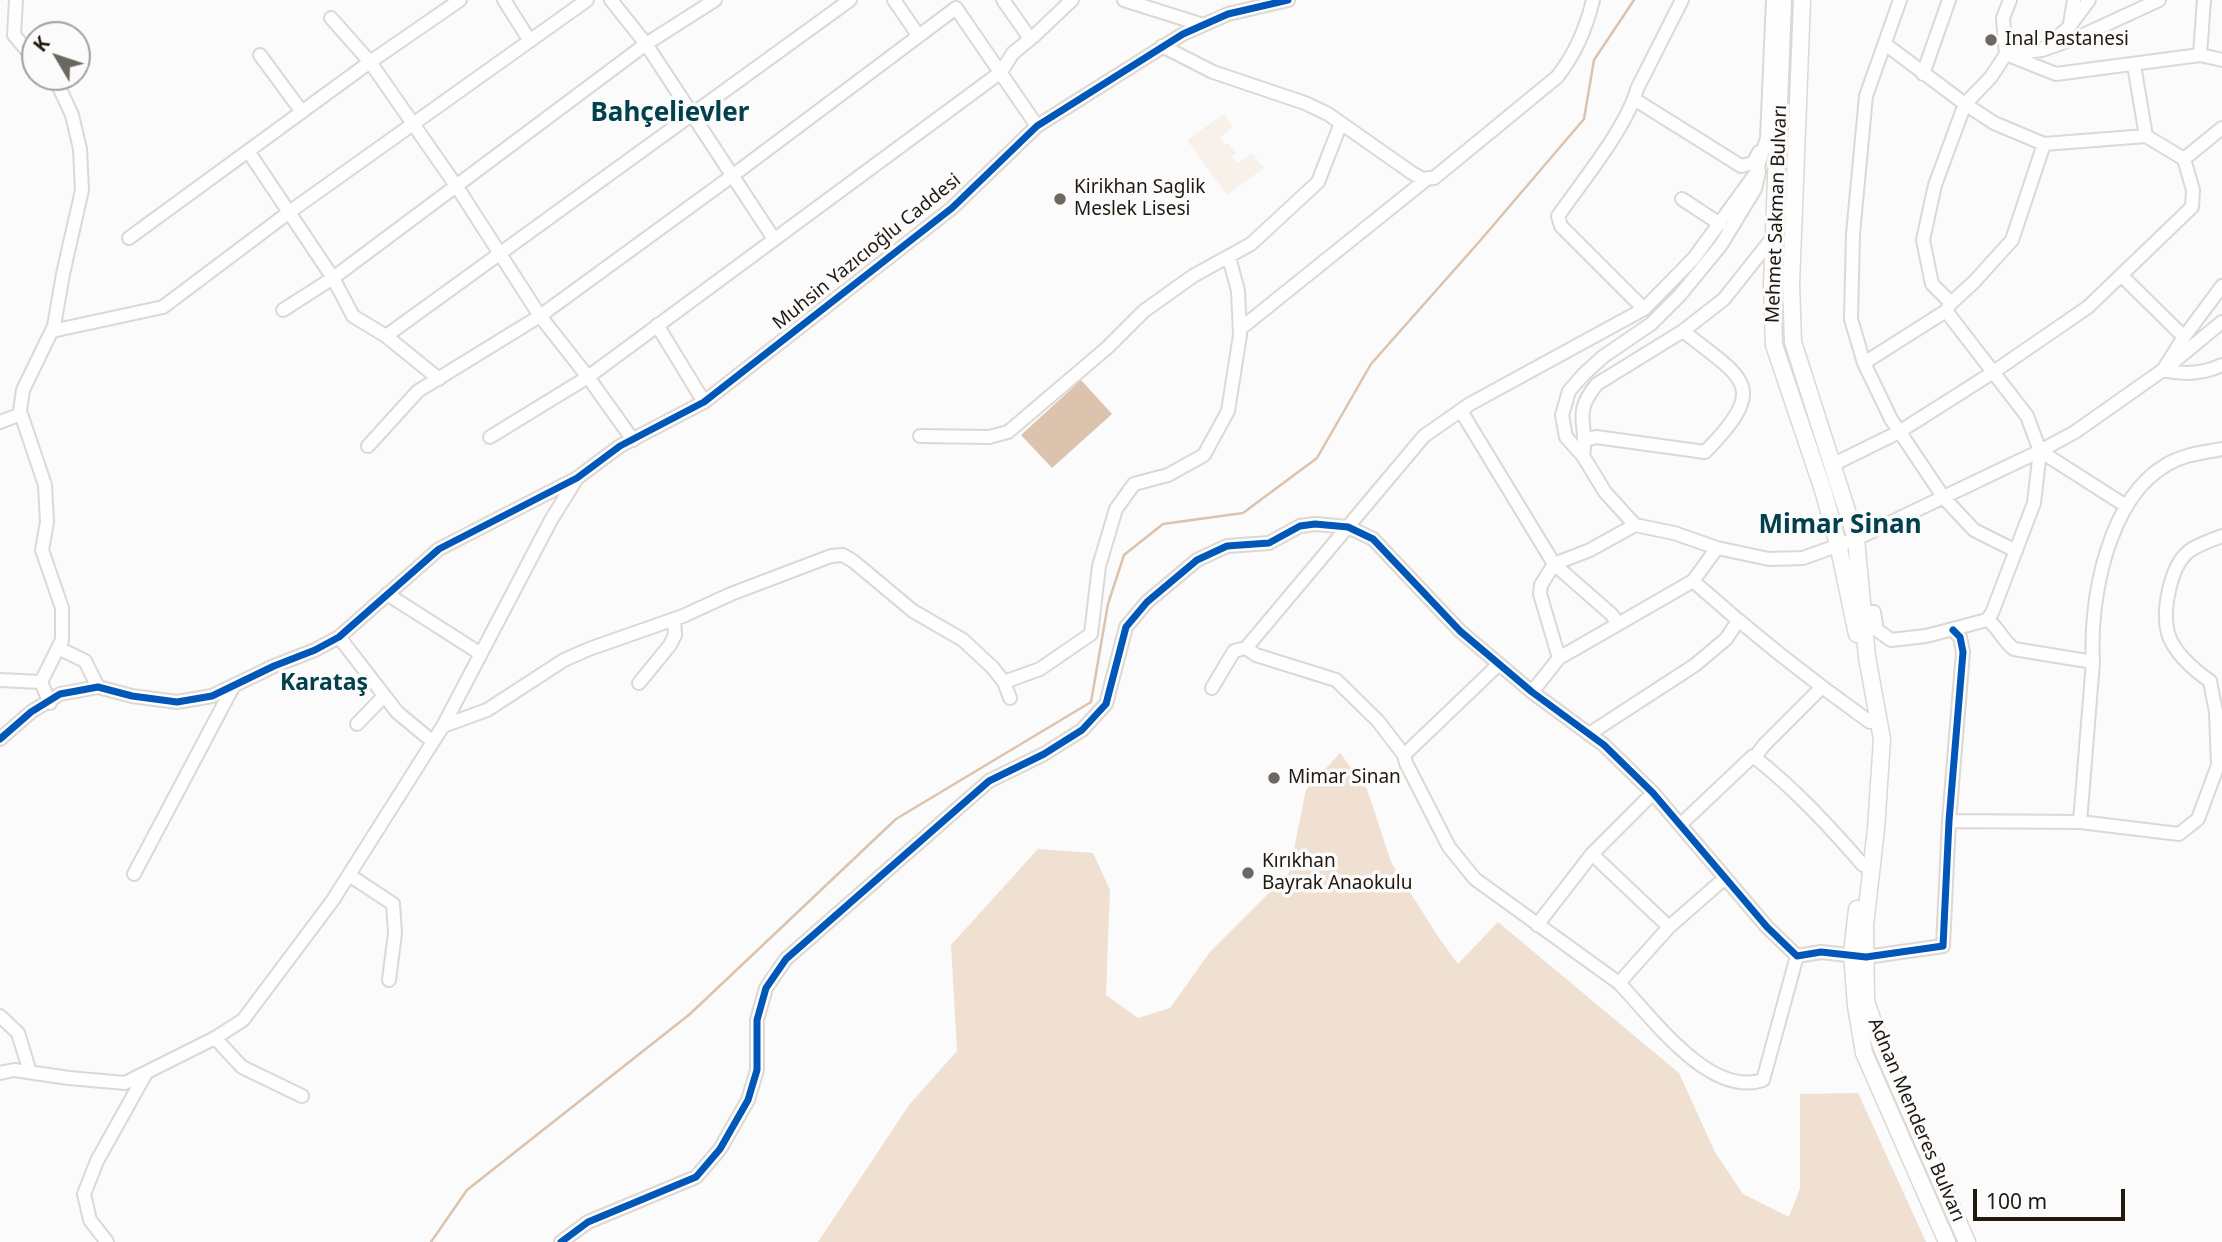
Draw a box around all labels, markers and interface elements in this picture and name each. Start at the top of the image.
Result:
north arrow [21,21,91,91]
place label: Inal Pastanesi [2005,29,2129,51]
text: K [27,31,55,57]
marker: Inal Pastanesi [1983,32,1999,48]
district label: Bahçelievler [591,98,749,130]
street label: Mehmet Sakman Bulvarı [1762,104,1792,324]
street label: Muhsin Yazıcıoğlu Caddesi [768,169,966,335]
place label: Kirikhan Saglik Meslek Lisesi [1074,177,1205,221]
marker: Kirikhan Saglik Meslek Lisesi [1052,191,1068,207]
district label: Mimar Sinan [1758,510,1922,542]
district label: Karataş [280,669,368,697]
place label: Mimar Sinan [1288,767,1401,789]
marker: Mimar Sinan [1266,770,1282,786]
place label: Kırıkhan Bayrak Anaokulu [1262,851,1412,895]
marker: Kırıkhan Bayrak Anaokulu [1240,865,1256,881]
street label: Adnan Menderes Bulvarı [1863,1015,1969,1225]
scale bar [1977,1176,2129,1220]
text: 100 m [1986,1187,2047,1215]

